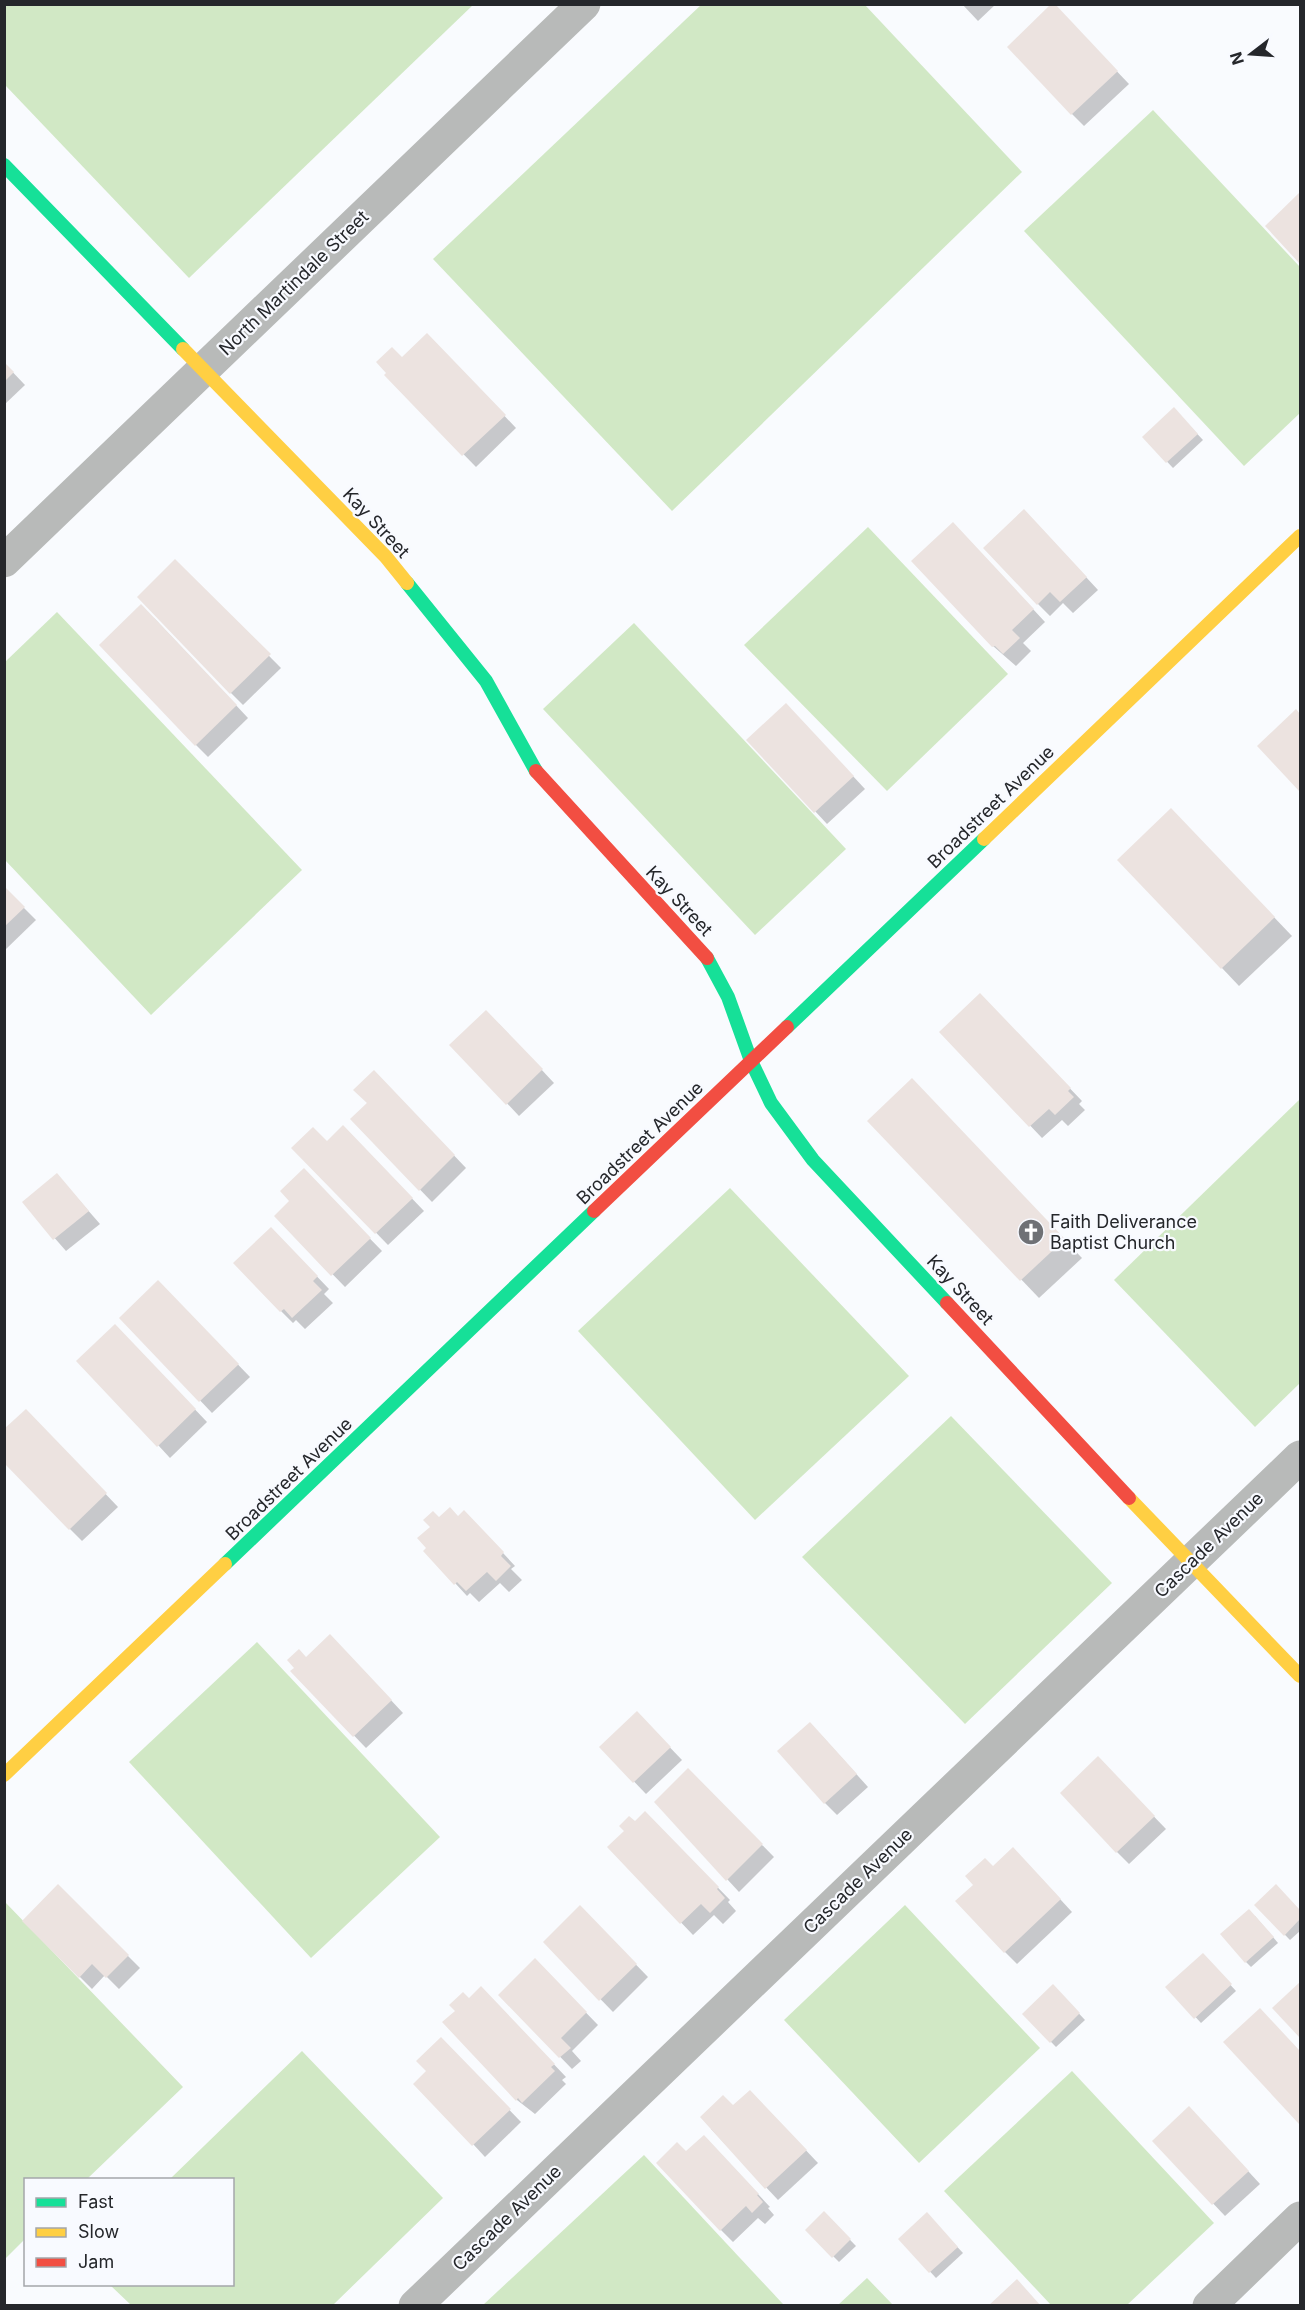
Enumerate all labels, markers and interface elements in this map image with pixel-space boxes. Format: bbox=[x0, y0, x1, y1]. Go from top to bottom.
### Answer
north arrow bbox=[1221, 24, 1281, 84]
text: N bbox=[1225, 50, 1248, 67]
street label: North Martindale Street bbox=[215, 206, 373, 359]
street label: Kay Street bbox=[339, 483, 414, 562]
street label: Broadstreet Avenue bbox=[923, 741, 1058, 872]
street label: Kay Street bbox=[642, 861, 717, 940]
street label: Broadstreet Avenue bbox=[572, 1077, 707, 1208]
place label: Faith Deliverance Baptist Church bbox=[1050, 1211, 1197, 1253]
church icon: Faith Deliverance Baptist Church bbox=[1016, 1217, 1046, 1247]
street label: Kay Street bbox=[923, 1250, 998, 1329]
street label: Broadstreet Avenue bbox=[221, 1413, 356, 1544]
street label: Cascade Avenue bbox=[1150, 1487, 1267, 1602]
street label: Cascade Avenue bbox=[799, 1823, 916, 1938]
street label: Cascade Avenue bbox=[448, 2160, 565, 2275]
legend bbox=[24, 2178, 234, 2286]
text: Fast bbox=[78, 2191, 114, 2212]
text: Slow bbox=[78, 2221, 119, 2242]
text: Jam bbox=[78, 2251, 114, 2272]

